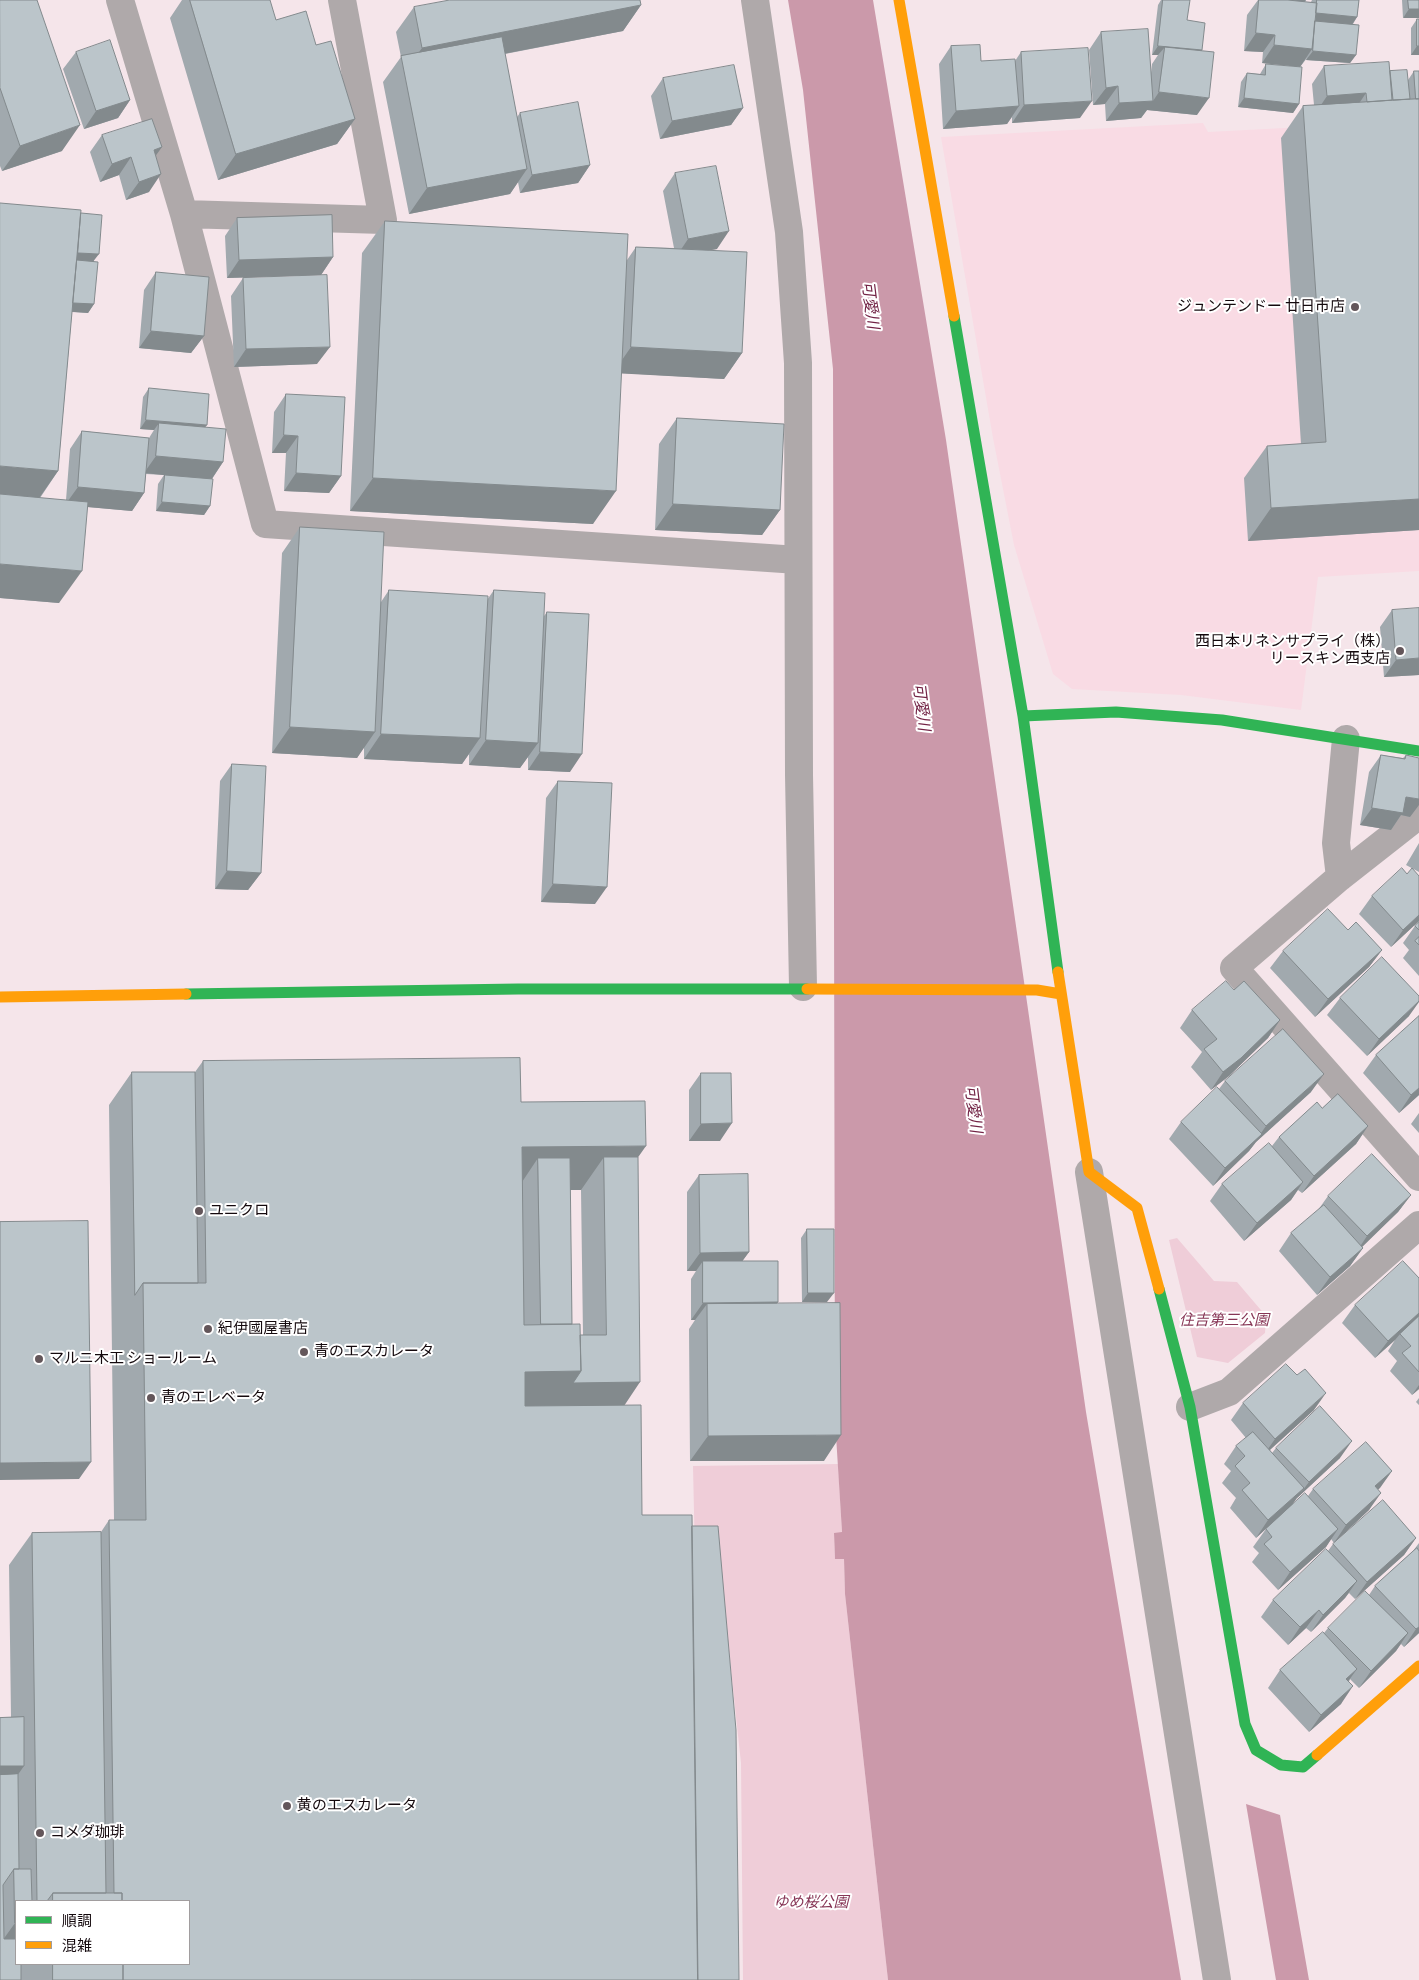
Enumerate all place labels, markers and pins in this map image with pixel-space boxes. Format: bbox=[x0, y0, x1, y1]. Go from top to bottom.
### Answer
place label: ジュンテンドー 廿日市店 bbox=[1177, 298, 1345, 316]
marker: ジュンテンドー 廿日市店 bbox=[1349, 301, 1361, 313]
place label: 西日本リネンサプライ（株） リースキン西支店 bbox=[1195, 633, 1390, 668]
marker: 西日本リネンサプライ（株） リースキン西支店 bbox=[1394, 645, 1406, 657]
place label: ユニクロ bbox=[209, 1202, 269, 1220]
marker: ユニクロ bbox=[193, 1205, 205, 1217]
place label: 紀伊國屋書店 bbox=[218, 1320, 308, 1338]
marker: 紀伊國屋書店 bbox=[202, 1323, 214, 1335]
place label: 青のエスカレータ bbox=[314, 1343, 434, 1361]
marker: 青のエスカレータ bbox=[298, 1346, 310, 1358]
place label: マルニ木工 ショールーム bbox=[49, 1350, 217, 1368]
marker: マルニ木工 ショールーム bbox=[33, 1353, 45, 1365]
place label: 青のエレベータ bbox=[161, 1389, 266, 1407]
marker: 青のエレベータ bbox=[145, 1392, 157, 1404]
place label: 黄のエスカレータ bbox=[297, 1797, 417, 1815]
marker: 黄のエスカレータ bbox=[281, 1800, 293, 1812]
place label: コメダ珈琲 bbox=[50, 1824, 125, 1842]
marker: コメダ珈琲 bbox=[34, 1827, 46, 1839]

